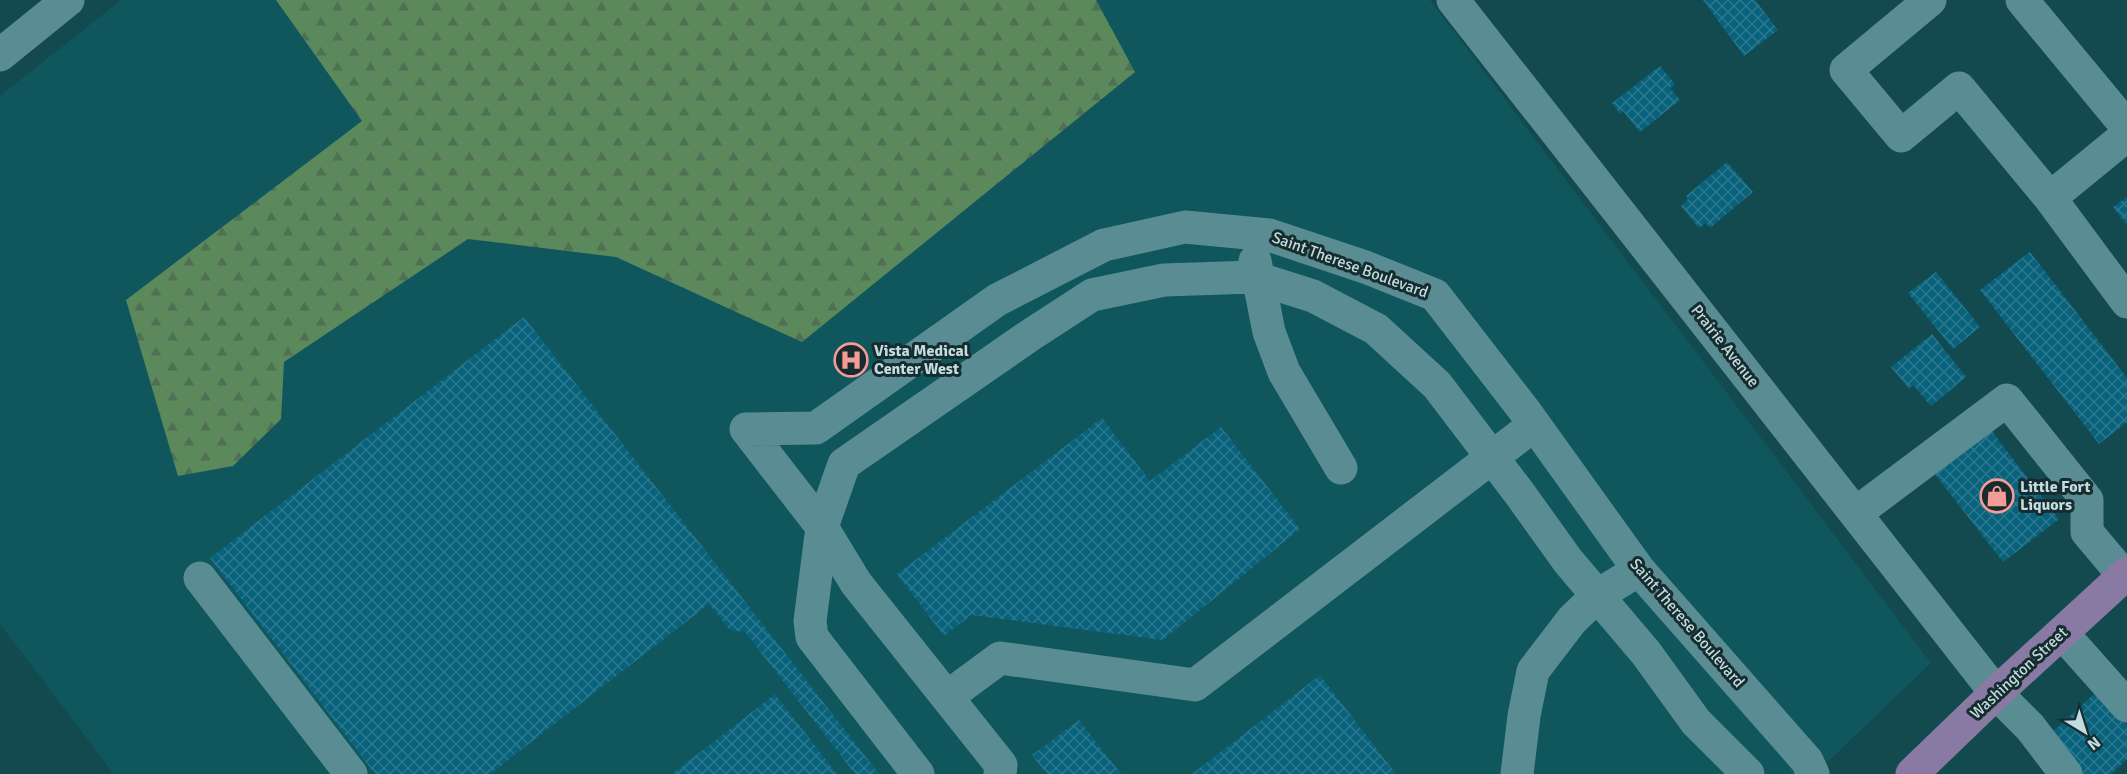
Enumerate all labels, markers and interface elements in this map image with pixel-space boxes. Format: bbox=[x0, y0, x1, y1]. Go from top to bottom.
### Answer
street label: Saint Therese Boulevard bbox=[1269, 227, 1431, 303]
street label: Prairie Avenue bbox=[1687, 301, 1763, 391]
place label: Vista Medical Center West bbox=[874, 341, 969, 379]
hospital icon: Vista Medical Center West bbox=[833, 342, 869, 378]
place label: Little Fort Liquors bbox=[2020, 477, 2090, 515]
shop icon: Little Fort Liquors bbox=[1979, 478, 2015, 514]
street label: Saint Therese Boulevard bbox=[1625, 554, 1749, 692]
street label: Washington Street bbox=[1966, 622, 2072, 723]
north arrow bbox=[2055, 702, 2115, 762]
text: N bbox=[2083, 732, 2104, 754]

